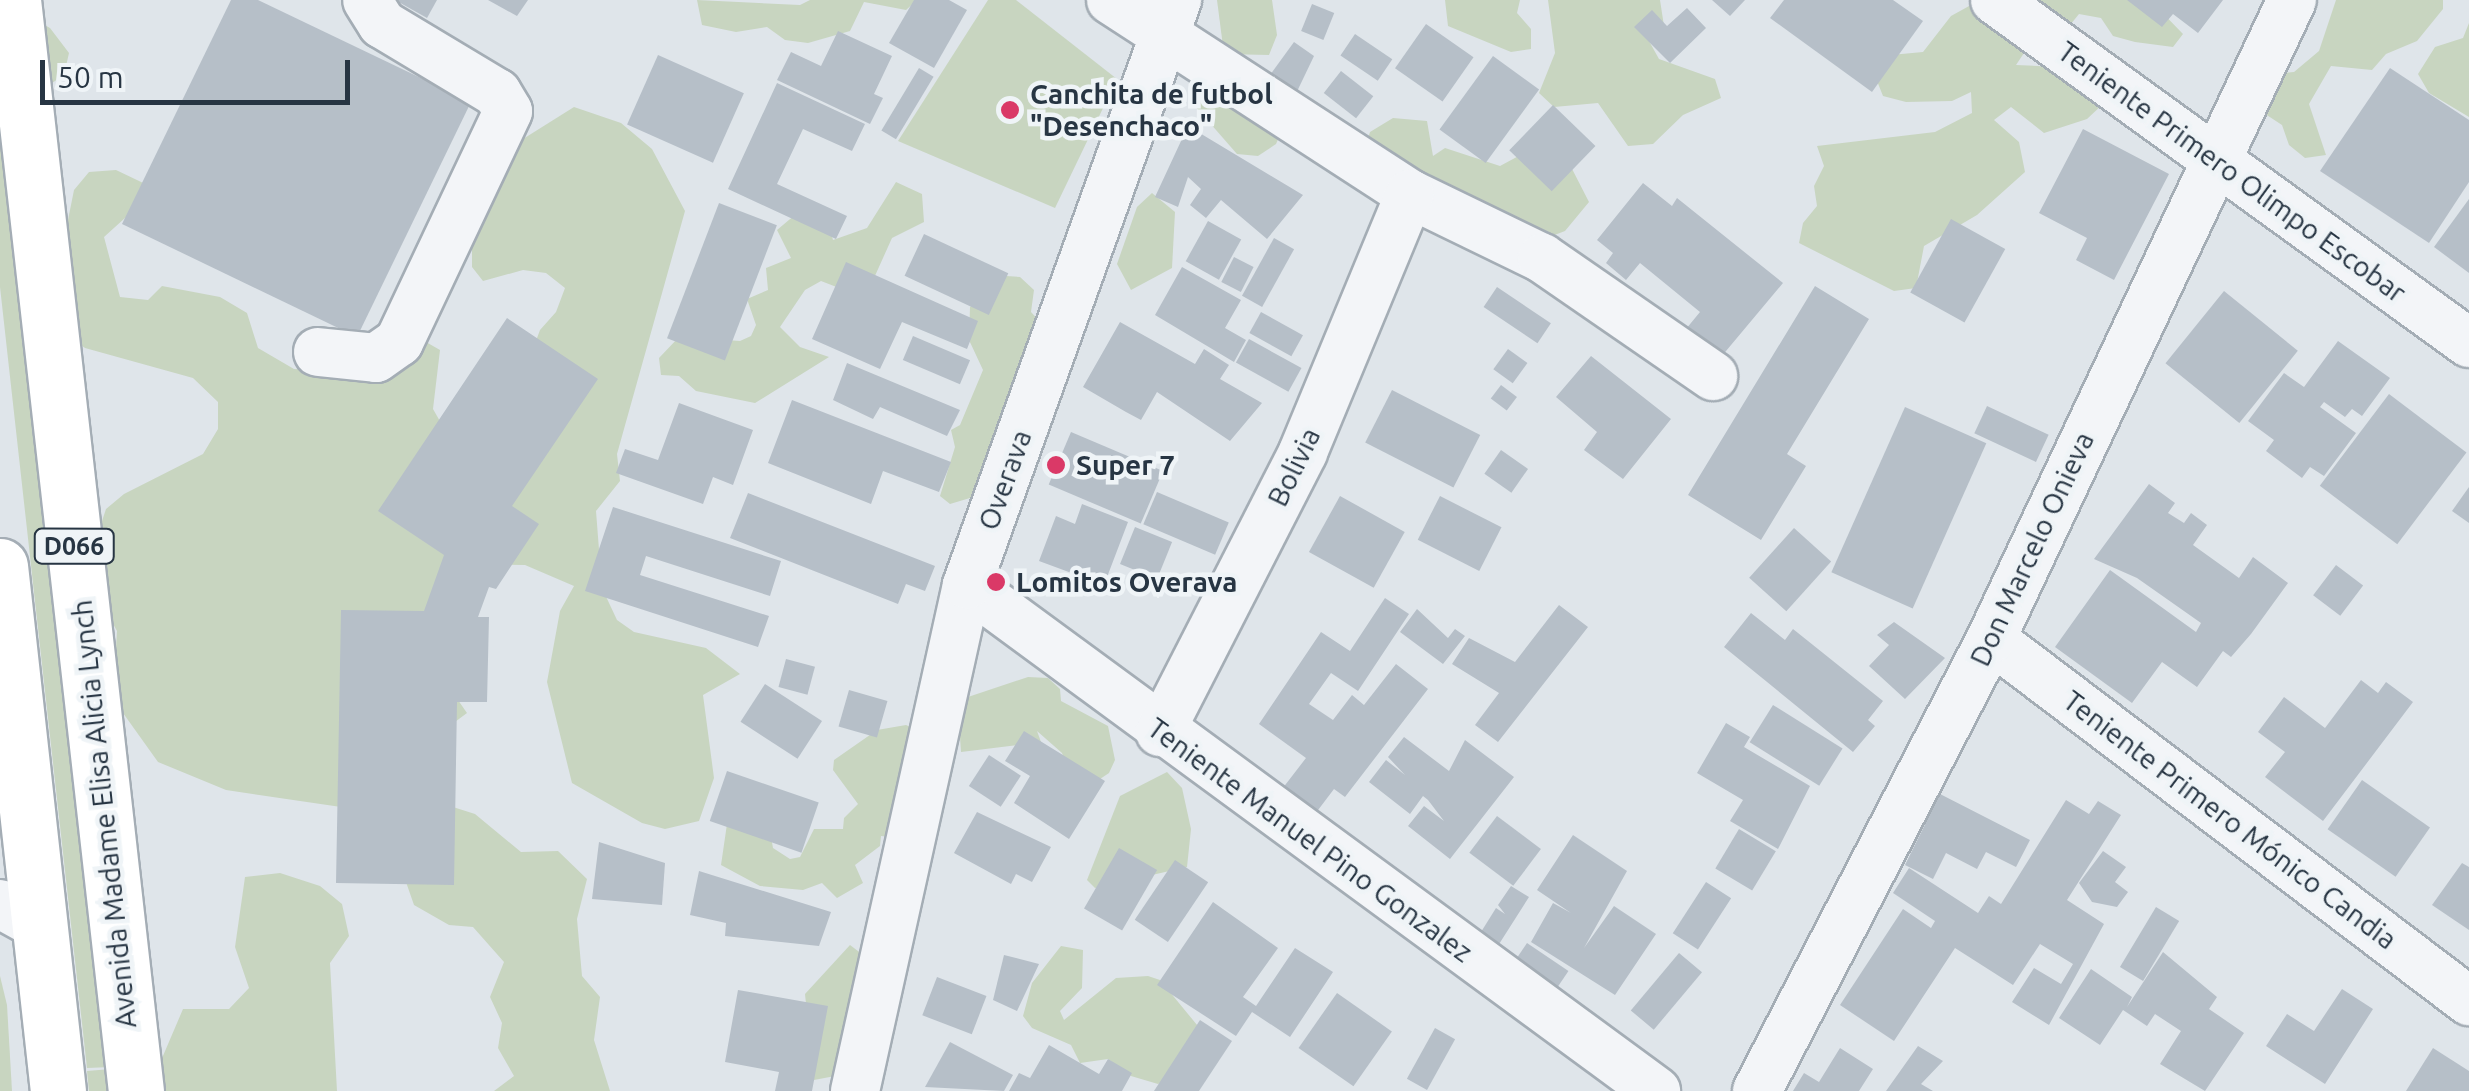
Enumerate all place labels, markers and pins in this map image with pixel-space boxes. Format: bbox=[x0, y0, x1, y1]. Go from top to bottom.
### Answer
place label: Canchita de futbol "Desenchaco" bbox=[1030, 77, 1273, 143]
marker: Canchita de futbol "Desenchaco" bbox=[999, 99, 1021, 121]
place label: Super 7 bbox=[1076, 448, 1175, 482]
marker: Super 7 bbox=[1045, 454, 1067, 476]
place label: Lomitos Overava bbox=[1016, 565, 1238, 599]
marker: Lomitos Overava bbox=[985, 571, 1007, 593]

